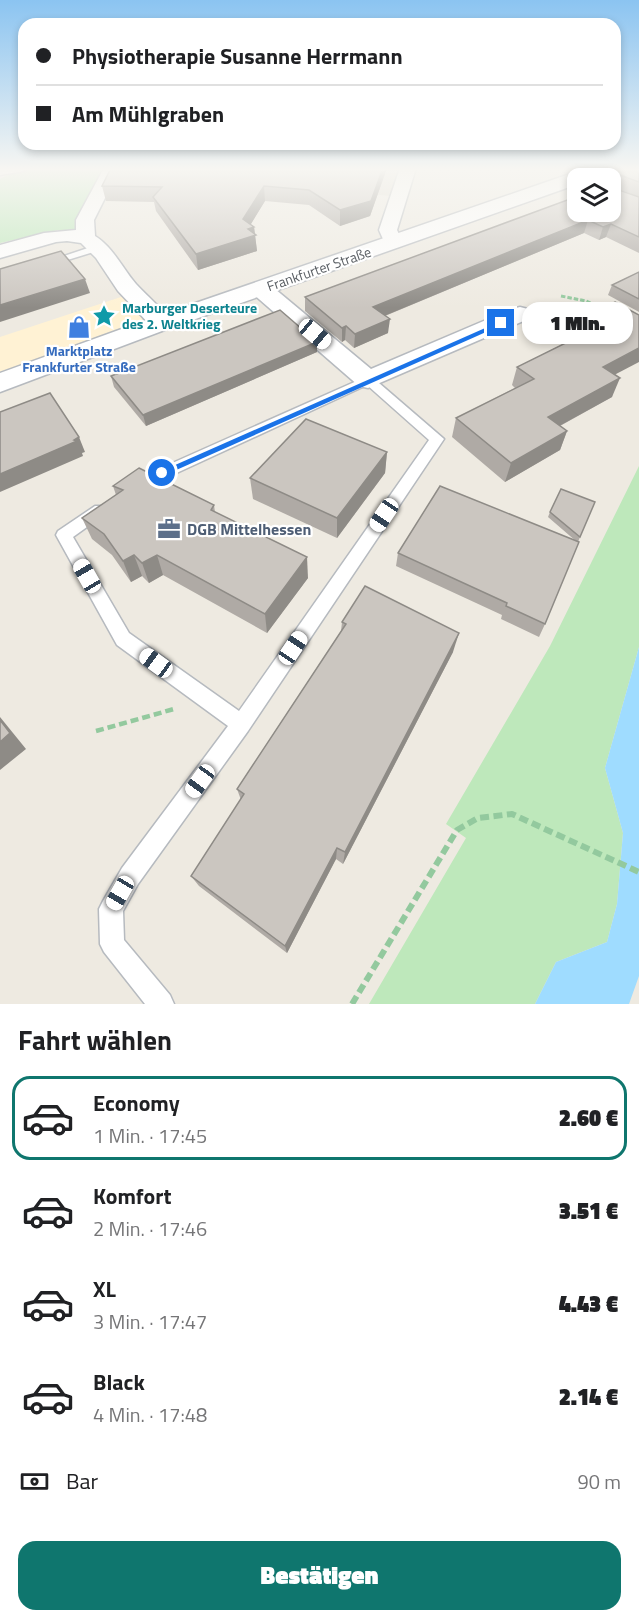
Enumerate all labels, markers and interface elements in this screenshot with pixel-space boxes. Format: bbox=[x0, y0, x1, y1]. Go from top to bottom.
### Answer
text: Physiotherapie Susanne Herrmann bbox=[72, 39, 403, 73]
text: Am Mühlgraben bbox=[72, 97, 224, 131]
map controls bbox=[567, 168, 621, 222]
button: layers bbox=[567, 168, 621, 222]
street label: Frankfurter Straße bbox=[264, 241, 374, 296]
place label: Marburger Deserteure des 2. Weltkrieg bbox=[122, 297, 257, 334]
callout: 1 Min. bbox=[522, 302, 633, 344]
place icon: Marburger Deserteure des 2. Weltkrieg bbox=[91, 303, 117, 329]
text: 1 Min. bbox=[550, 307, 605, 338]
route end bbox=[487, 309, 514, 336]
shop icon: Marktplatz Frankfurter Straße bbox=[66, 314, 92, 340]
car bbox=[295, 316, 335, 352]
place label: Marktplatz Frankfurter Straße bbox=[22, 340, 136, 377]
route start bbox=[148, 459, 175, 486]
car bbox=[366, 495, 402, 535]
office icon: DGB Mittelhessen bbox=[156, 516, 182, 542]
place label: DGB Mittelhessen bbox=[187, 517, 311, 541]
car bbox=[70, 556, 104, 596]
car bbox=[275, 628, 311, 668]
car bbox=[136, 645, 176, 681]
car bbox=[182, 761, 218, 801]
car bbox=[103, 873, 137, 913]
text: Fahrt wählen bbox=[18, 1019, 172, 1060]
text: Economy bbox=[93, 1086, 180, 1120]
icon: car bbox=[21, 1091, 75, 1145]
text: 2.60 € bbox=[559, 1101, 618, 1135]
text: 1 Min. · 17:45 bbox=[93, 1120, 207, 1151]
text: Komfort bbox=[93, 1179, 172, 1213]
icon: car bbox=[21, 1184, 75, 1238]
text: 3.51 € bbox=[559, 1194, 618, 1228]
text: 2 Min. · 17:46 bbox=[93, 1213, 207, 1244]
text: XL bbox=[93, 1272, 116, 1306]
icon: car bbox=[21, 1277, 75, 1331]
text: 4.43 € bbox=[559, 1287, 618, 1321]
text: 3 Min. · 17:47 bbox=[93, 1306, 207, 1337]
text: Black bbox=[93, 1365, 145, 1399]
icon: car bbox=[21, 1370, 75, 1424]
text: 2.14 € bbox=[559, 1380, 618, 1414]
text: 4 Min. · 17:48 bbox=[93, 1399, 207, 1430]
text: Bar bbox=[66, 1464, 98, 1498]
icon: cash bbox=[18, 1465, 51, 1498]
text: 90 m bbox=[577, 1466, 621, 1497]
button: Bestätigen bbox=[18, 1541, 621, 1610]

